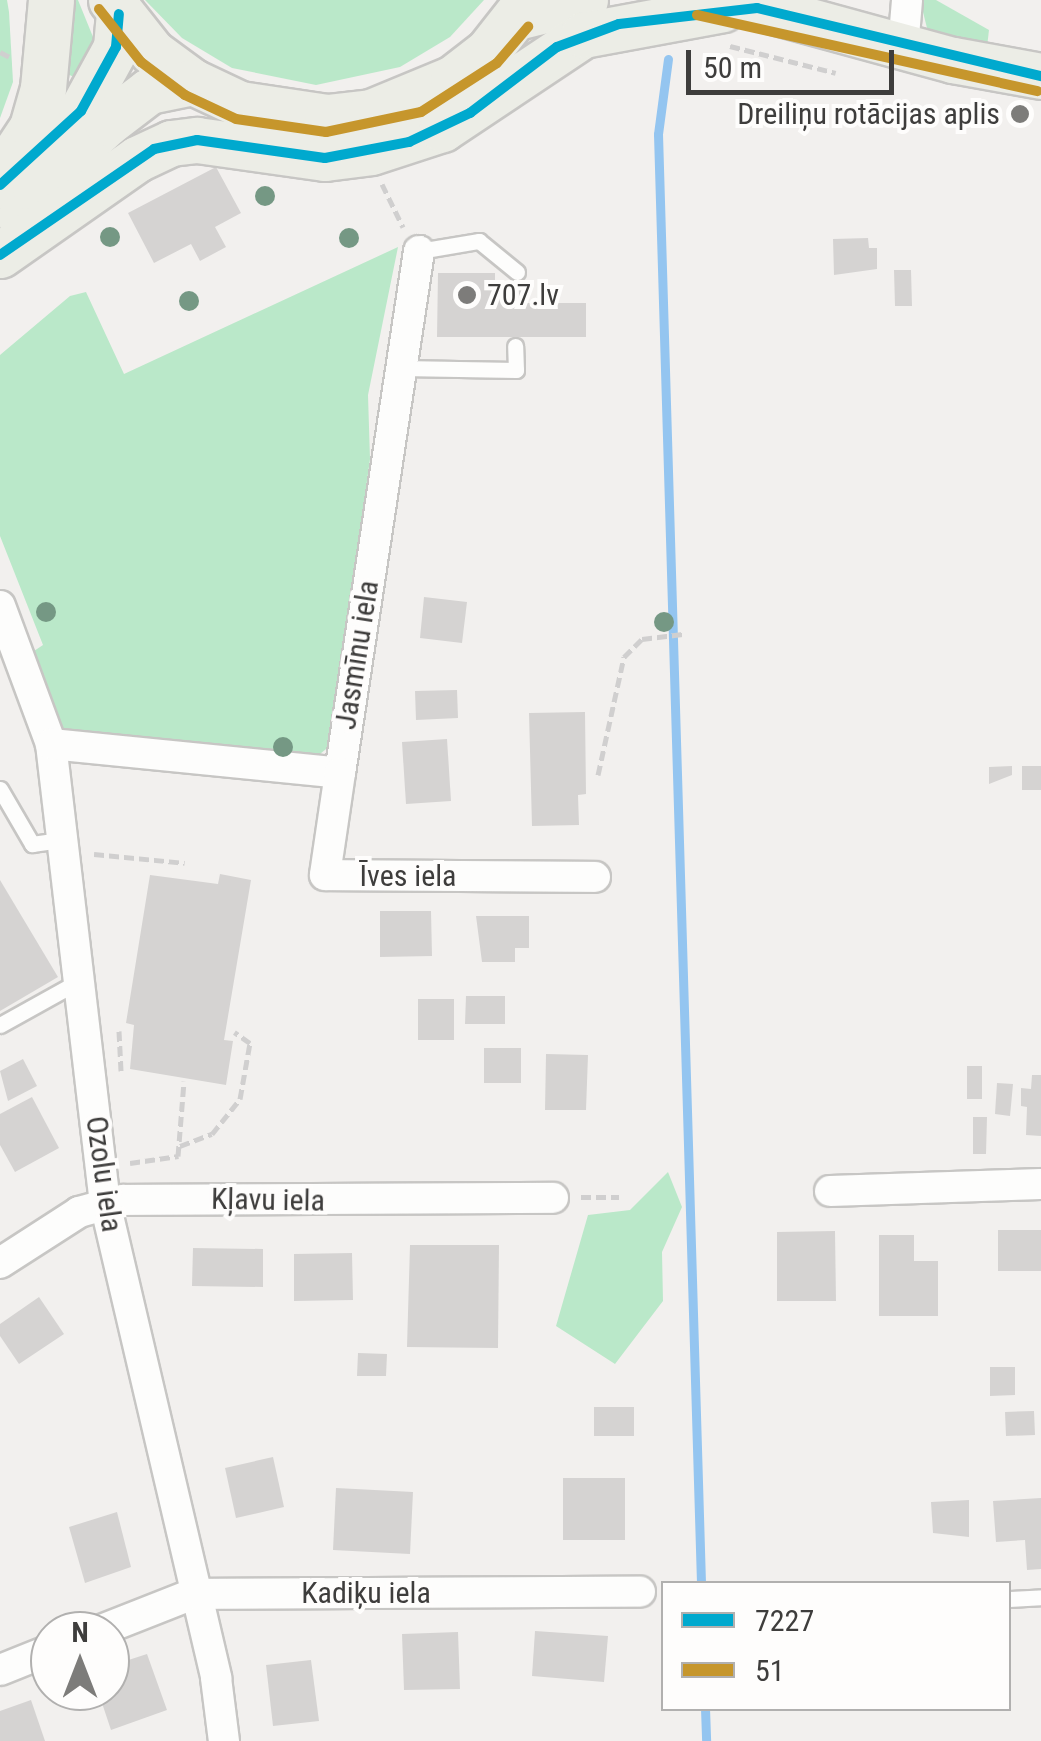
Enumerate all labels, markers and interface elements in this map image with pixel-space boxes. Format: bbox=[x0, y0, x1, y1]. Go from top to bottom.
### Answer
scale bar bbox=[691, 30, 898, 92]
text: 50 m bbox=[703, 50, 762, 85]
place label: Dreiliņu rotācijas aplis bbox=[737, 96, 1000, 132]
marker: Dreiliņu rotācijas aplis bbox=[1009, 103, 1031, 125]
place label: 707.lv bbox=[487, 277, 559, 313]
marker: 707.lv bbox=[456, 284, 478, 306]
street label: Jasmīnu iela bbox=[327, 578, 387, 732]
street label: Īves iela bbox=[360, 858, 456, 894]
street label: Ozolu iela bbox=[78, 1114, 130, 1234]
street label: Kļavu iela bbox=[211, 1181, 325, 1219]
street label: Kadiķu iela bbox=[301, 1575, 431, 1611]
legend bbox=[661, 1581, 1011, 1711]
text: 7227 bbox=[755, 1603, 814, 1638]
north arrow bbox=[30, 1611, 130, 1711]
text: N bbox=[71, 1616, 89, 1649]
text: 51 bbox=[755, 1653, 785, 1688]

